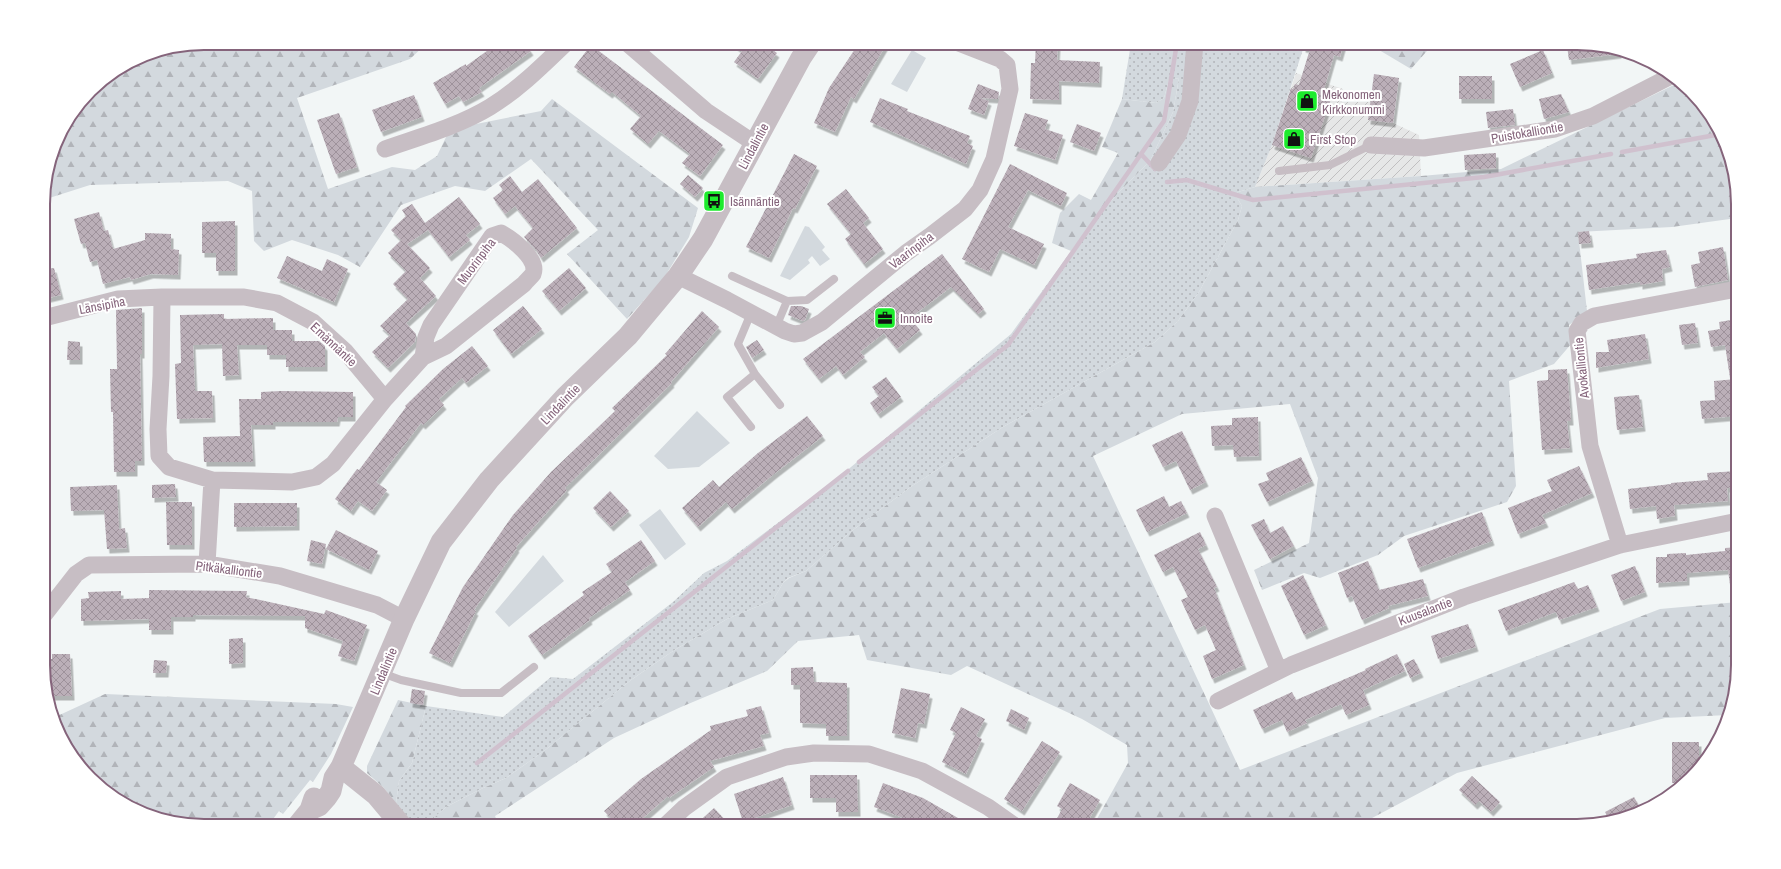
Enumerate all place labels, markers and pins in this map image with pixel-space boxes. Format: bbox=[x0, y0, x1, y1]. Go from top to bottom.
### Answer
place label: Mekonomen Kirkkonummi bbox=[1322, 86, 1385, 118]
shop icon: Mekonomen Kirkkonummi bbox=[1294, 88, 1320, 114]
shop icon: First Stop bbox=[1281, 126, 1307, 152]
place label: First Stop bbox=[1310, 131, 1356, 148]
bus stop icon: Isännäntie bbox=[701, 188, 727, 214]
place label: Isännäntie bbox=[730, 193, 780, 210]
office icon: Innoite bbox=[872, 305, 898, 331]
place label: Innoite bbox=[900, 310, 933, 327]

